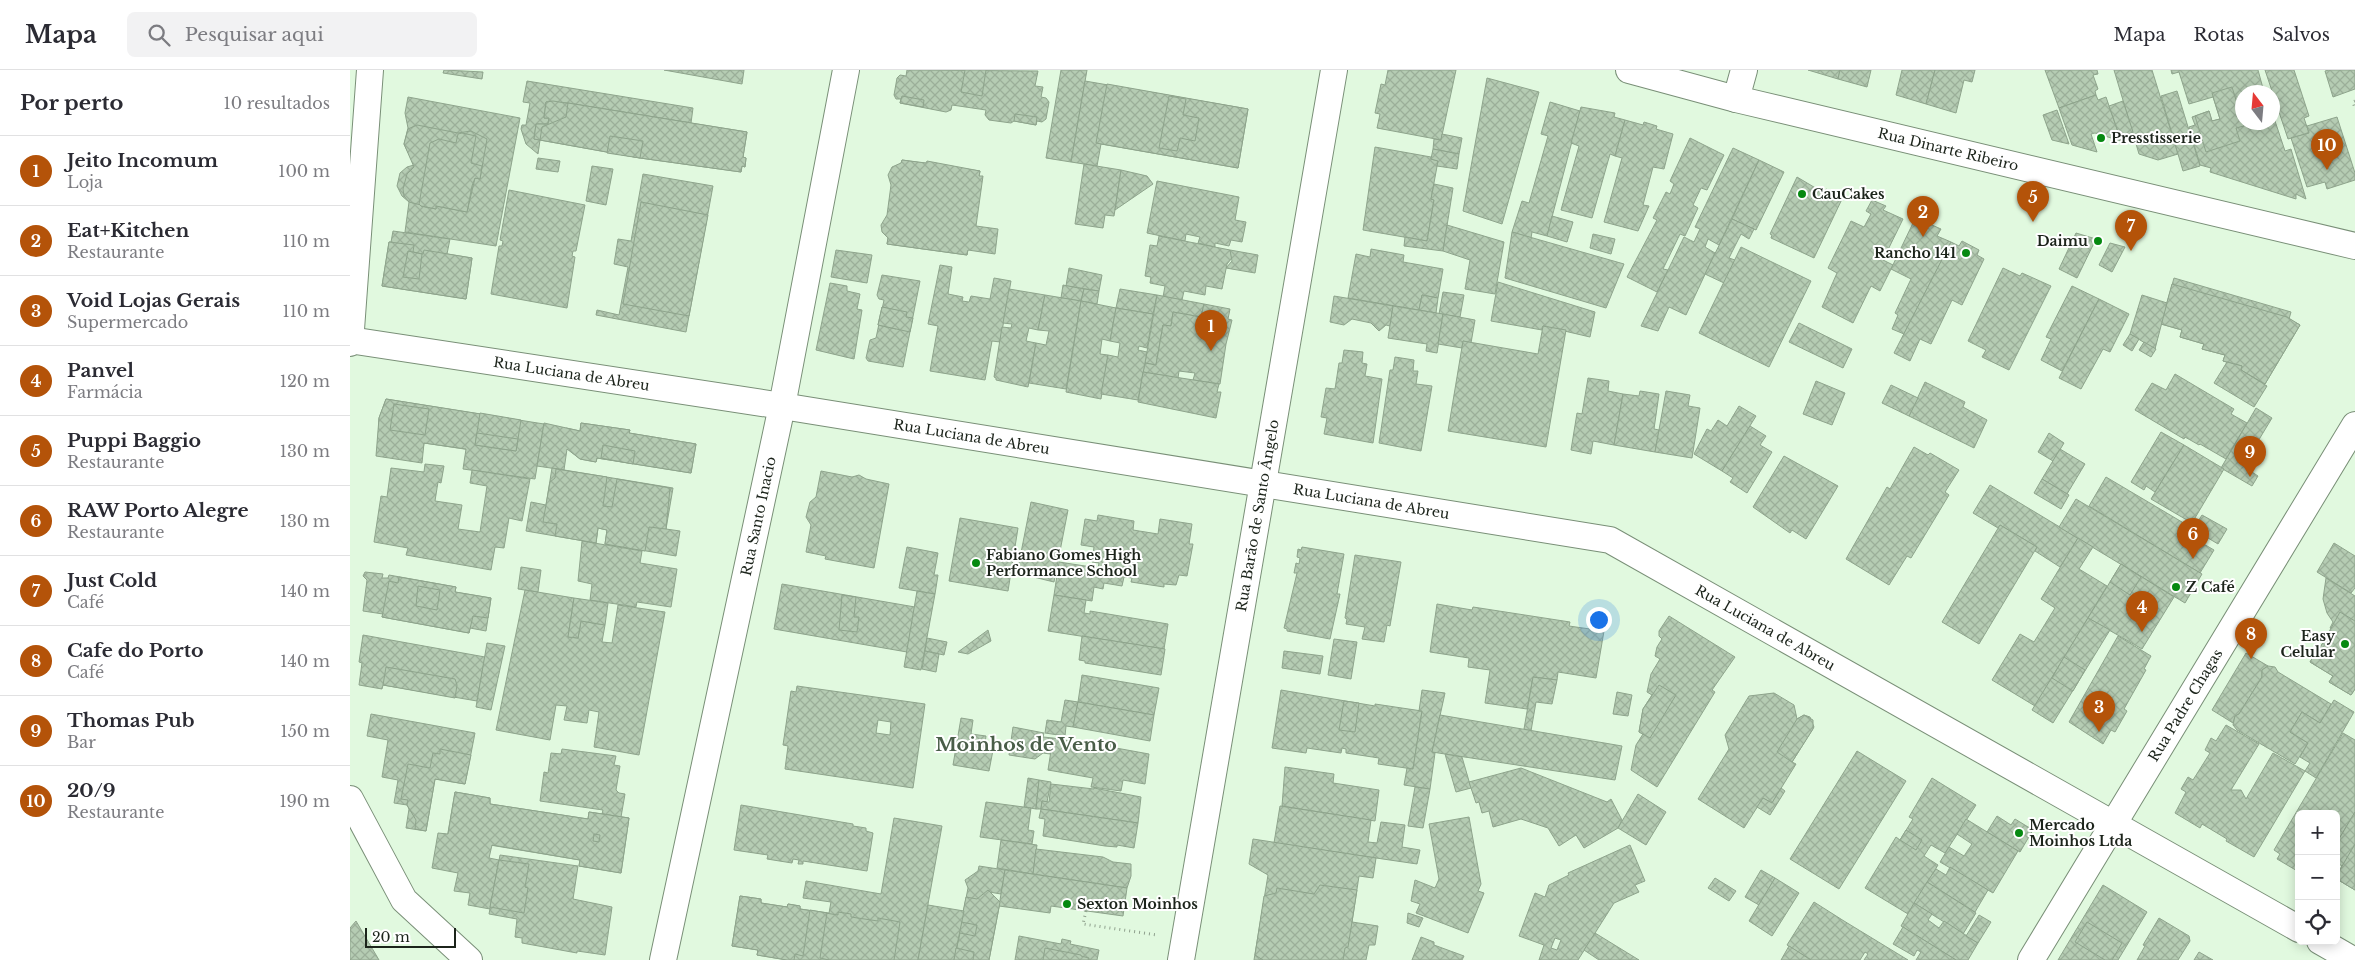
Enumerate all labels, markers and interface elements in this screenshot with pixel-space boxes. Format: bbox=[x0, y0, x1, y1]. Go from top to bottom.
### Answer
search box bbox=[127, 12, 477, 57]
text: Mapa bbox=[25, 20, 97, 49]
icon: search bbox=[145, 21, 173, 49]
text: Pesquisar aqui bbox=[185, 23, 324, 46]
text: Mapa bbox=[2114, 24, 2165, 46]
text: Rotas bbox=[2193, 24, 2244, 46]
text: Salvos bbox=[2272, 24, 2330, 46]
north arrow bbox=[2235, 85, 2280, 130]
text: Por perto bbox=[20, 90, 123, 116]
text: 10 resultados bbox=[224, 93, 330, 113]
street label: Rua Dinarte Ribeiro bbox=[1876, 124, 2020, 175]
place label: Presstisserie bbox=[2111, 129, 2201, 147]
pin: 10 bbox=[2311, 129, 2343, 170]
marker: Presstisserie bbox=[2095, 132, 2107, 144]
text: Jeito Incomum bbox=[67, 149, 218, 172]
text: 1 bbox=[33, 161, 39, 181]
text: 100 m bbox=[278, 161, 330, 181]
text: Loja bbox=[67, 172, 103, 192]
pin: 5 bbox=[2017, 181, 2049, 222]
place label: CauCakes bbox=[1812, 185, 1885, 203]
marker: CauCakes bbox=[1796, 188, 1808, 200]
pin: 2 bbox=[1907, 196, 1939, 237]
pin: 7 bbox=[2115, 210, 2147, 251]
text: Eat+Kitchen bbox=[67, 219, 189, 242]
text: 2 bbox=[31, 231, 41, 251]
text: 110 m bbox=[283, 231, 330, 251]
place label: Daimu bbox=[2037, 232, 2088, 250]
marker: Daimu bbox=[2092, 235, 2104, 247]
text: Restaurante bbox=[67, 242, 164, 262]
place label: Rancho 141 bbox=[1874, 244, 1956, 262]
marker: Rancho 141 bbox=[1960, 247, 1972, 259]
text: Void Lojas Gerais bbox=[67, 289, 240, 312]
text: 3 bbox=[31, 301, 41, 321]
text: 110 m bbox=[283, 301, 330, 321]
pin: 1 bbox=[1195, 310, 1227, 351]
text: Supermercado bbox=[67, 312, 188, 332]
street label: Rua Luciana de Abreu bbox=[492, 353, 651, 395]
text: Panvel bbox=[67, 359, 134, 382]
text: 4 bbox=[31, 371, 41, 391]
text: 120 m bbox=[280, 371, 330, 391]
text: Farmácia bbox=[67, 382, 143, 402]
street label: Rua Luciana de Abreu bbox=[892, 415, 1051, 458]
street label: Rua Barão de Santo Ângelo bbox=[1232, 418, 1283, 613]
text: Puppi Baggio bbox=[67, 429, 201, 452]
pin: 9 bbox=[2234, 436, 2266, 477]
text: 5 bbox=[31, 441, 41, 461]
text: 130 m bbox=[280, 441, 330, 461]
text: Restaurante bbox=[67, 452, 164, 472]
street label: Rua Santo Inacio bbox=[737, 455, 780, 578]
street label: Rua Luciana de Abreu bbox=[1292, 480, 1451, 523]
text: RAW Porto Alegre bbox=[67, 499, 249, 522]
text: 6 bbox=[31, 511, 41, 531]
text: 130 m bbox=[280, 511, 330, 531]
pin: 6 bbox=[2177, 518, 2209, 559]
text: Restaurante bbox=[67, 522, 164, 542]
place label: Fabiano Gomes High Performance School bbox=[986, 546, 1141, 580]
marker: Fabiano Gomes High Performance School bbox=[970, 557, 982, 569]
text: Just Cold bbox=[67, 569, 157, 592]
place label: Z Café bbox=[2186, 578, 2235, 596]
text: 7 bbox=[32, 581, 40, 601]
text: 140 m bbox=[280, 581, 330, 601]
street label: Rua Luciana de Abreu bbox=[1692, 581, 1839, 675]
marker: Z Café bbox=[2170, 581, 2182, 593]
pin: 4 bbox=[2126, 591, 2158, 632]
text: Café bbox=[67, 592, 104, 612]
your location bbox=[1586, 607, 1612, 633]
pin: 8 bbox=[2235, 618, 2267, 659]
place label: Easy Celular bbox=[2280, 627, 2336, 661]
marker: Easy Celular bbox=[2339, 638, 2351, 650]
text: Cafe do Porto bbox=[67, 639, 204, 662]
street label: Rua Padre Chagas bbox=[2144, 645, 2226, 765]
text: 8 bbox=[31, 651, 41, 671]
text: 140 m bbox=[280, 651, 330, 671]
text: Café bbox=[67, 662, 104, 682]
pin: 3 bbox=[2083, 691, 2115, 732]
text: Thomas Pub bbox=[67, 709, 195, 732]
text: 9 bbox=[31, 721, 41, 741]
text: 150 m bbox=[281, 721, 330, 741]
text: Bar bbox=[67, 732, 96, 752]
district label: Moinhos de Vento bbox=[935, 733, 1117, 756]
text: 20/9 bbox=[67, 779, 116, 802]
text: 10 bbox=[26, 791, 46, 811]
text: 190 m bbox=[279, 791, 330, 811]
text: Restaurante bbox=[67, 802, 164, 822]
map controls bbox=[2295, 810, 2340, 945]
button: + bbox=[2295, 810, 2340, 855]
place label: Mercado Moinhos Ltda bbox=[2029, 816, 2132, 850]
marker: Mercado Moinhos Ltda bbox=[2013, 827, 2025, 839]
button: − bbox=[2295, 855, 2340, 900]
place label: Sexton Moinhos bbox=[1077, 895, 1198, 913]
marker: Sexton Moinhos bbox=[1061, 898, 1073, 910]
button: locate bbox=[2295, 900, 2340, 945]
scale bar bbox=[365, 925, 456, 948]
text: 20 m bbox=[372, 928, 410, 946]

